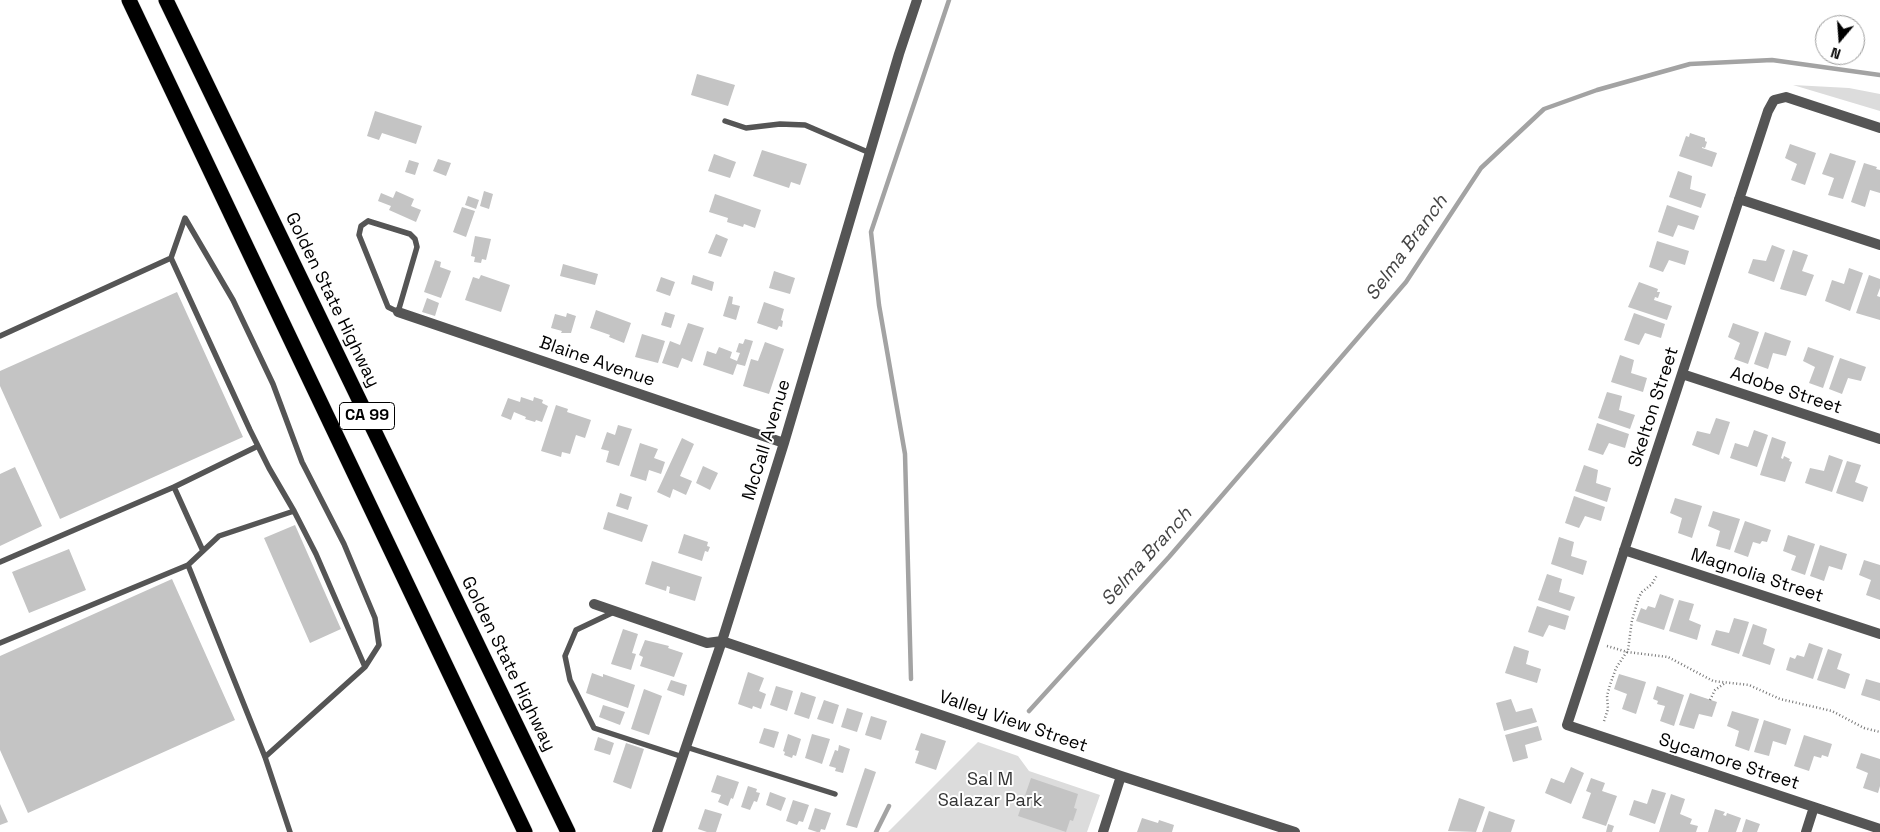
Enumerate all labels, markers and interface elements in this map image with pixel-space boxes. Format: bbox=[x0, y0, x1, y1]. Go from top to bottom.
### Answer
north arrow bbox=[1815, 15, 1865, 65]
text: N bbox=[1828, 43, 1843, 63]
water label: Selma Branch bbox=[1361, 191, 1453, 305]
street label: Golden State Highway bbox=[280, 209, 384, 391]
street label: Blaine Avenue bbox=[536, 332, 658, 392]
street label: Skelton Street bbox=[1624, 344, 1684, 470]
street label: Adobe Street bbox=[1728, 363, 1844, 419]
street label: McCall Avenue bbox=[738, 377, 796, 503]
road number: CA 99 bbox=[340, 402, 394, 430]
water label: Selma Branch bbox=[1097, 503, 1197, 611]
street label: Magnolia Street bbox=[1688, 544, 1826, 608]
street label: Golden State Highway bbox=[456, 573, 560, 755]
street label: Valley View Street bbox=[936, 686, 1090, 758]
street label: Sycamore Street bbox=[1656, 729, 1802, 795]
park label: Sal M Salazar Park bbox=[938, 769, 1042, 812]

